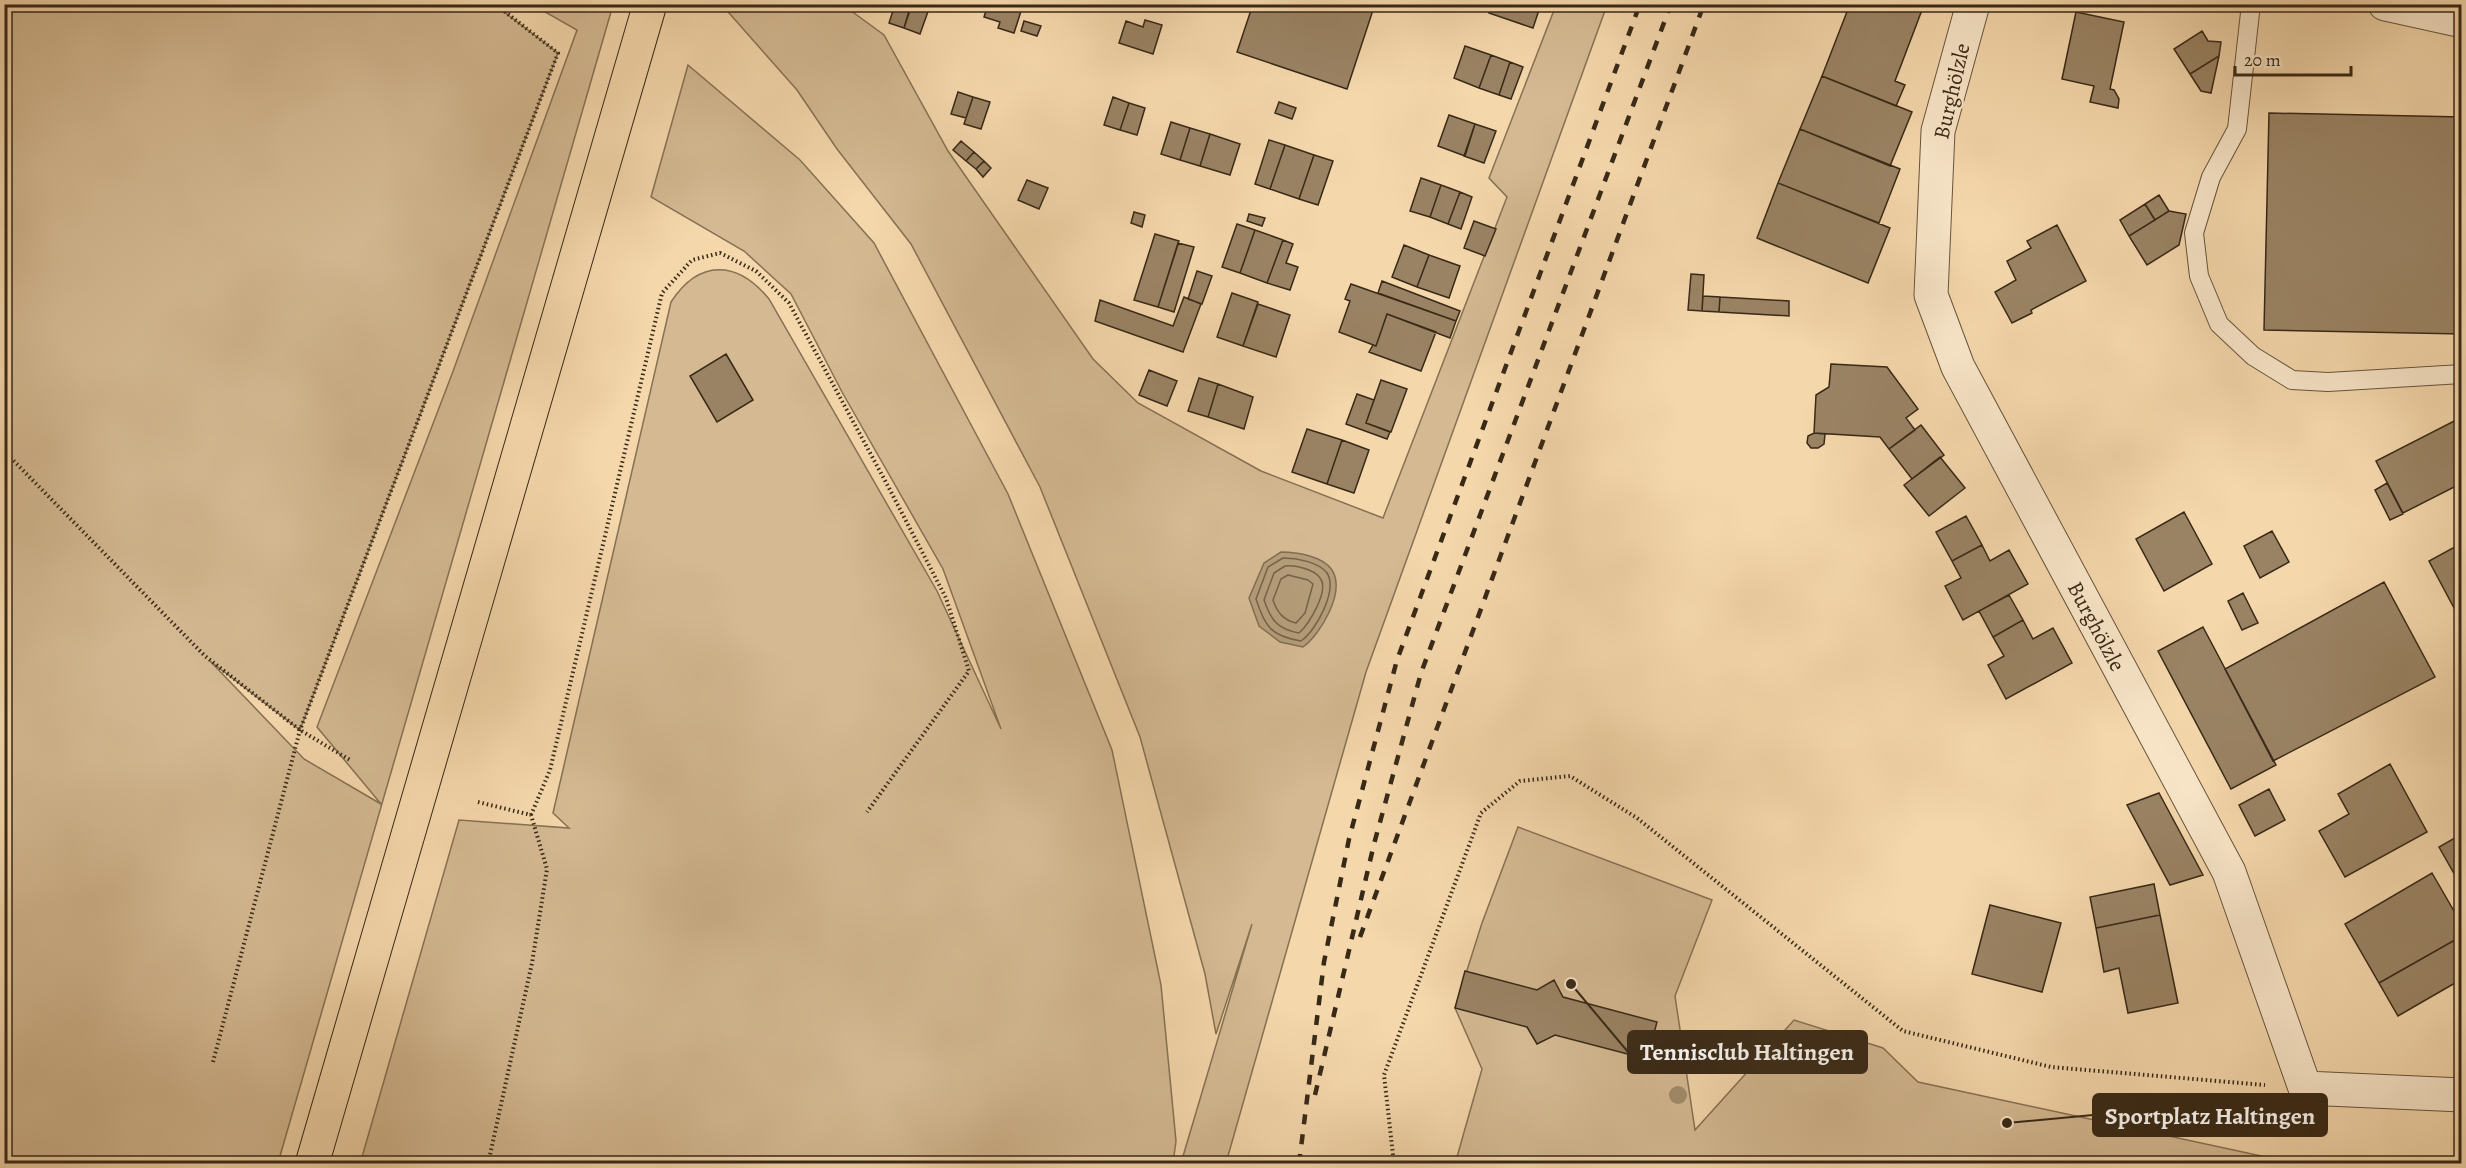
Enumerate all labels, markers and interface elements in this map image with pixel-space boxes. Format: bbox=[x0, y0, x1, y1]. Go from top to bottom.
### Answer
scale bar bbox=[2235, 39, 2350, 77]
street label: Burghölzle bbox=[1926, 40, 1978, 142]
text: 20 m bbox=[2244, 48, 2281, 72]
street label: Burghölzle bbox=[2060, 576, 2132, 677]
callout: Tennisclub Haltingen bbox=[1628, 1031, 1867, 1073]
text: Tennisclub Haltingen bbox=[1640, 1036, 1855, 1068]
callout: Sportplatz Haltingen bbox=[2093, 1094, 2327, 1136]
text: Sportplatz Haltingen bbox=[2105, 1100, 2316, 1132]

